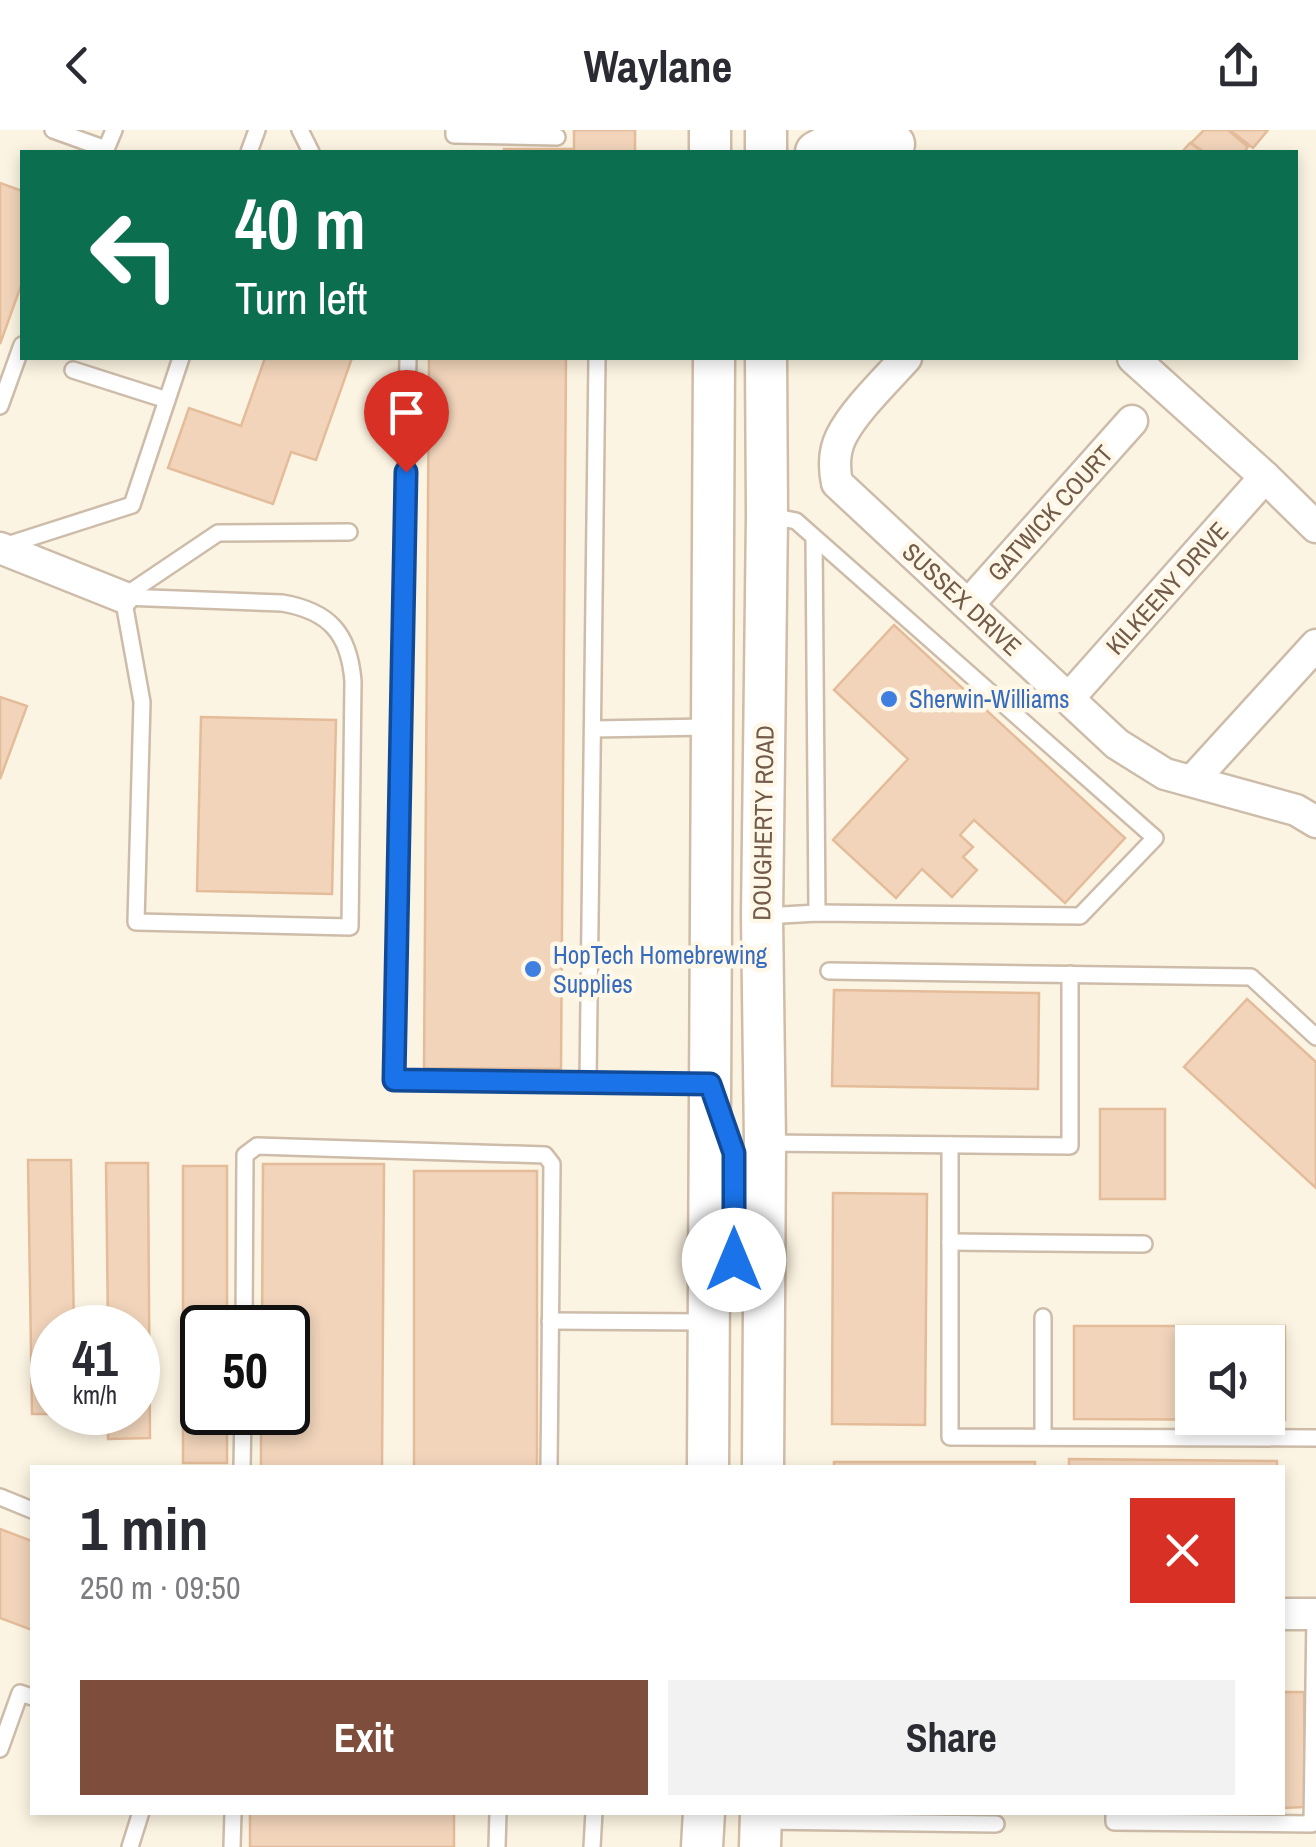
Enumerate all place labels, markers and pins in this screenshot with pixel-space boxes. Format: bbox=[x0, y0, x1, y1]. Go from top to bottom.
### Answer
pin bbox=[364, 370, 449, 473]
place label: Sherwin-Williams bbox=[909, 682, 1070, 716]
marker: Sherwin-Williams bbox=[878, 688, 900, 710]
place label: HopTech Homebrewing Supplies bbox=[553, 938, 768, 1001]
marker: HopTech Homebrewing Supplies bbox=[522, 958, 544, 980]

